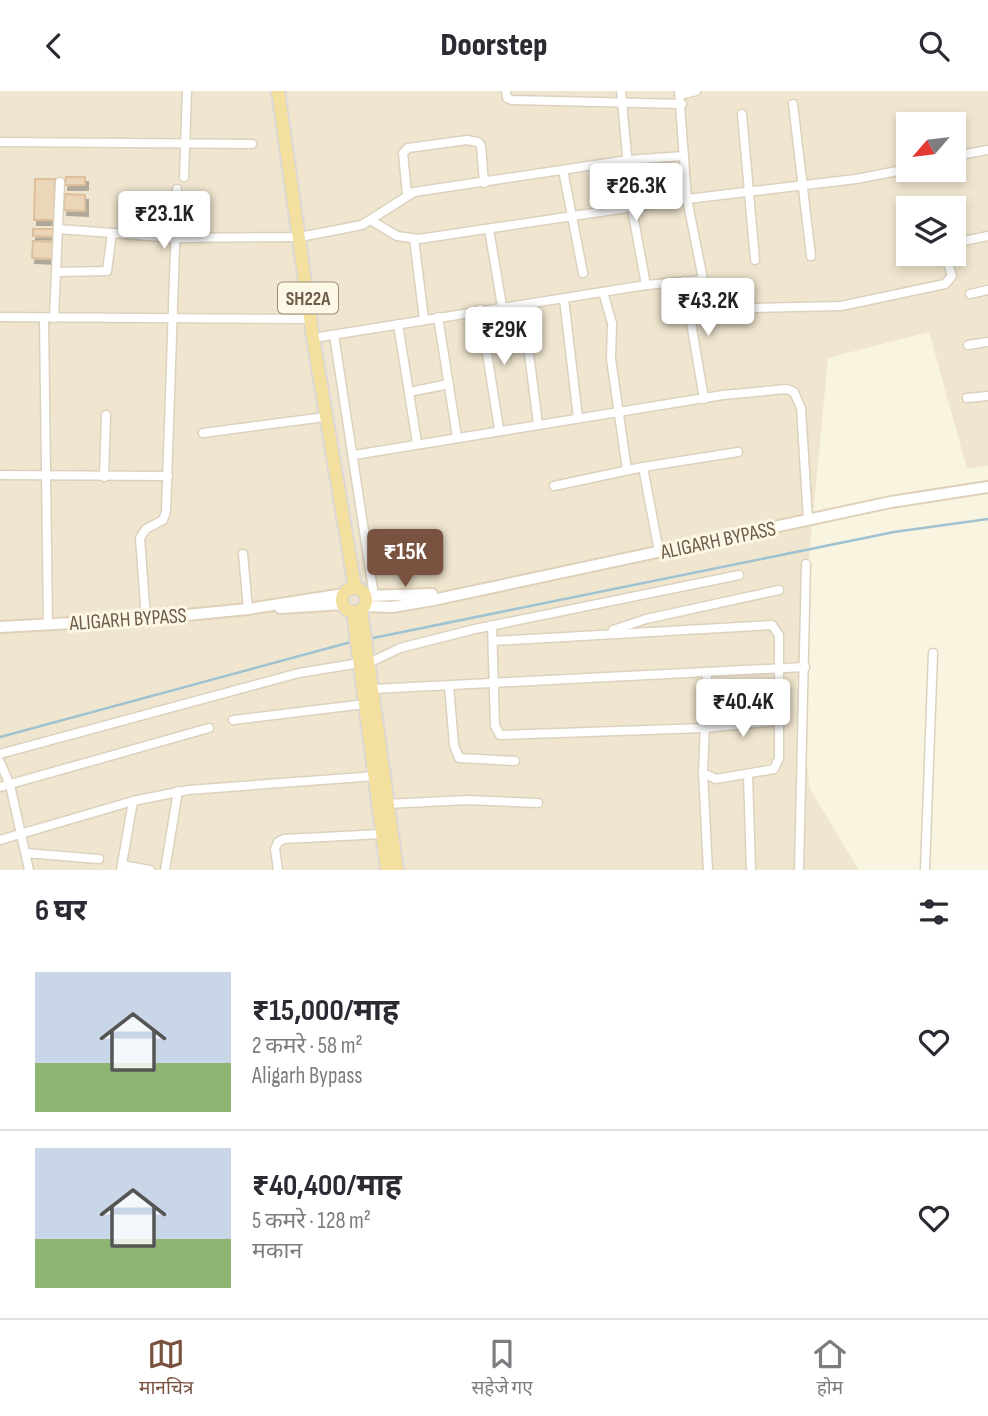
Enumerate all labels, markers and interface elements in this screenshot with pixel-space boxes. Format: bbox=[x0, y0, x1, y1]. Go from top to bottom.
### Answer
text: Doorstep bbox=[440, 26, 548, 65]
icon: back bbox=[35, 27, 73, 65]
icon: search bbox=[915, 27, 953, 65]
north arrow bbox=[896, 112, 966, 182]
map controls bbox=[896, 112, 966, 266]
pin: ₹26.3K bbox=[579, 163, 693, 223]
text: ₹26.3K bbox=[606, 172, 666, 200]
pin: ₹23.1K bbox=[107, 191, 221, 251]
button: layers bbox=[896, 196, 966, 266]
text: ₹23.1K bbox=[134, 200, 194, 228]
pin: ₹43.2K bbox=[651, 279, 765, 338]
road number: SH22A bbox=[278, 283, 338, 314]
text: ₹43.2K bbox=[677, 287, 739, 315]
pin: ₹29K bbox=[463, 307, 545, 367]
text: ₹29K bbox=[481, 316, 527, 344]
street label: ALIGARH BYPASS bbox=[657, 516, 778, 565]
pin: ₹15K bbox=[364, 529, 446, 589]
text: ₹15K bbox=[383, 538, 427, 566]
street label: ALIGARH BYPASS bbox=[68, 603, 187, 636]
pin: ₹40.4K bbox=[686, 679, 800, 739]
text: ₹40.4K bbox=[712, 688, 774, 716]
text: 6 घर bbox=[35, 893, 86, 929]
icon: filters bbox=[915, 893, 953, 931]
text: ₹15,000/माह bbox=[252, 993, 399, 1029]
icon: home bbox=[91, 1000, 175, 1084]
icon: heart bbox=[915, 1023, 953, 1061]
text: 2 कमरे · 58 m² bbox=[252, 1032, 363, 1060]
text: Aligarh Bypass bbox=[252, 1062, 363, 1090]
text: ₹40,400/माह bbox=[252, 1168, 402, 1204]
icon: home bbox=[91, 1176, 175, 1260]
icon: heart bbox=[915, 1199, 953, 1237]
text: 5 कमरे · 128 m² bbox=[252, 1207, 371, 1235]
text: मकान bbox=[252, 1237, 302, 1265]
tab: मानचित्र bbox=[139, 1335, 193, 1402]
tab: सहेजे गए bbox=[472, 1335, 533, 1402]
tab: होम bbox=[811, 1335, 849, 1402]

